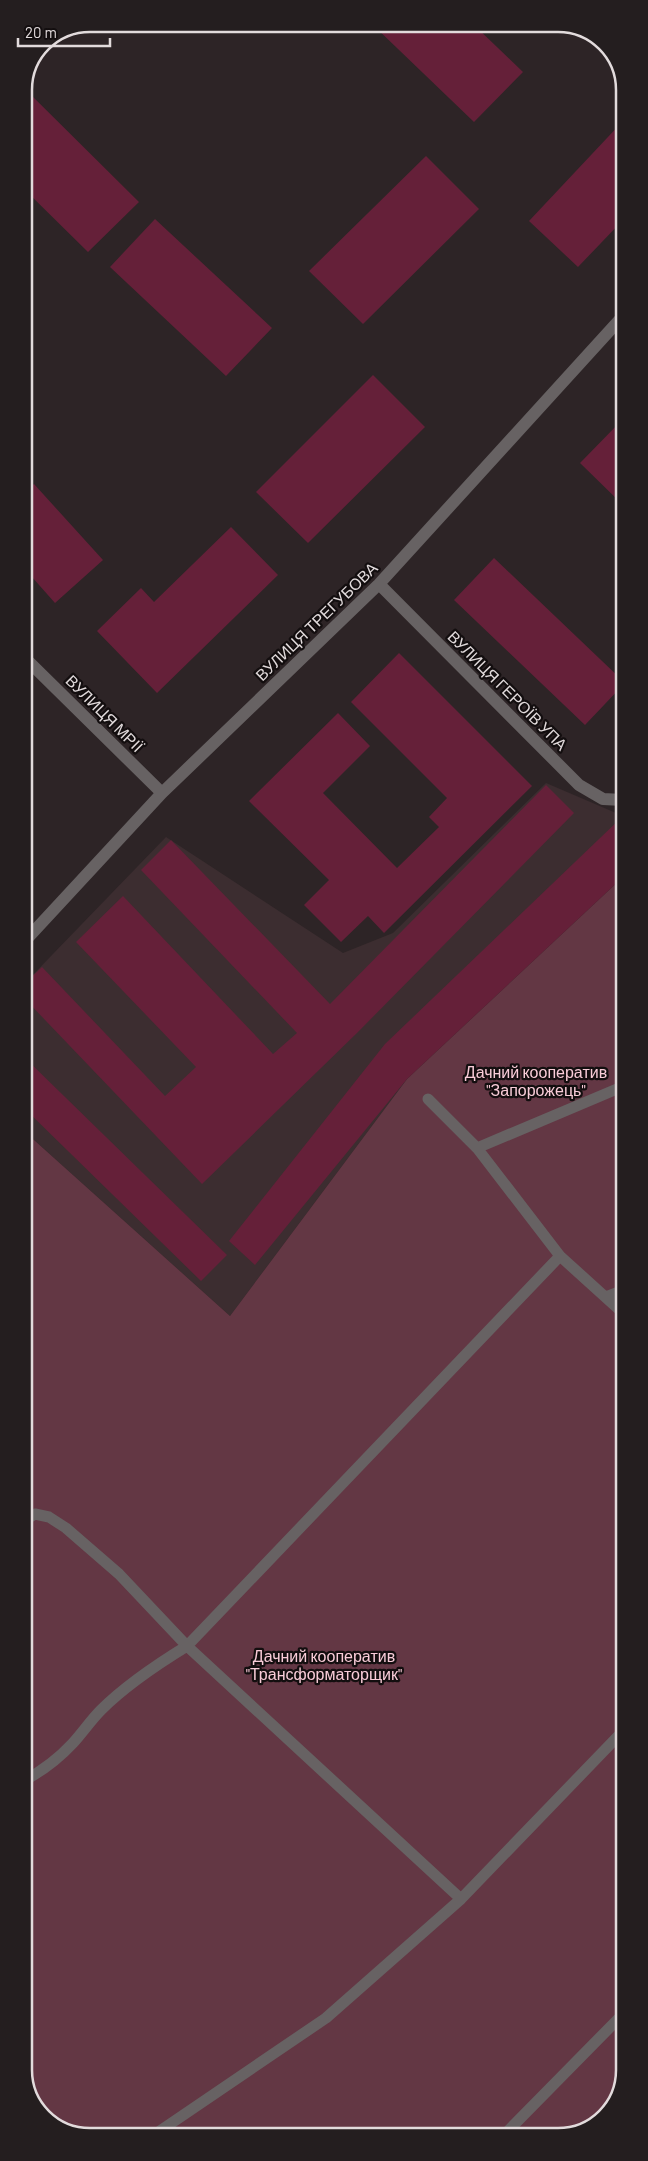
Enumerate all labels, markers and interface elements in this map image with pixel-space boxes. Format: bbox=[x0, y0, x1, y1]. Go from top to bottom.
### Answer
scale bar bbox=[18, 15, 110, 47]
text: 20 m bbox=[25, 23, 57, 41]
street label: ВУЛИЦЯ ТРЕГУБОВА bbox=[251, 558, 381, 684]
street label: ВУЛИЦЯ ГЕРОЇВ УПА bbox=[444, 626, 572, 754]
street label: ВУЛИЦЯ МРІЇ bbox=[62, 670, 148, 756]
park label: Дачний кооператив "Запорожець" bbox=[465, 1062, 607, 1099]
park label: Дачний кооператив "Трансформаторщик" bbox=[246, 1646, 402, 1683]

